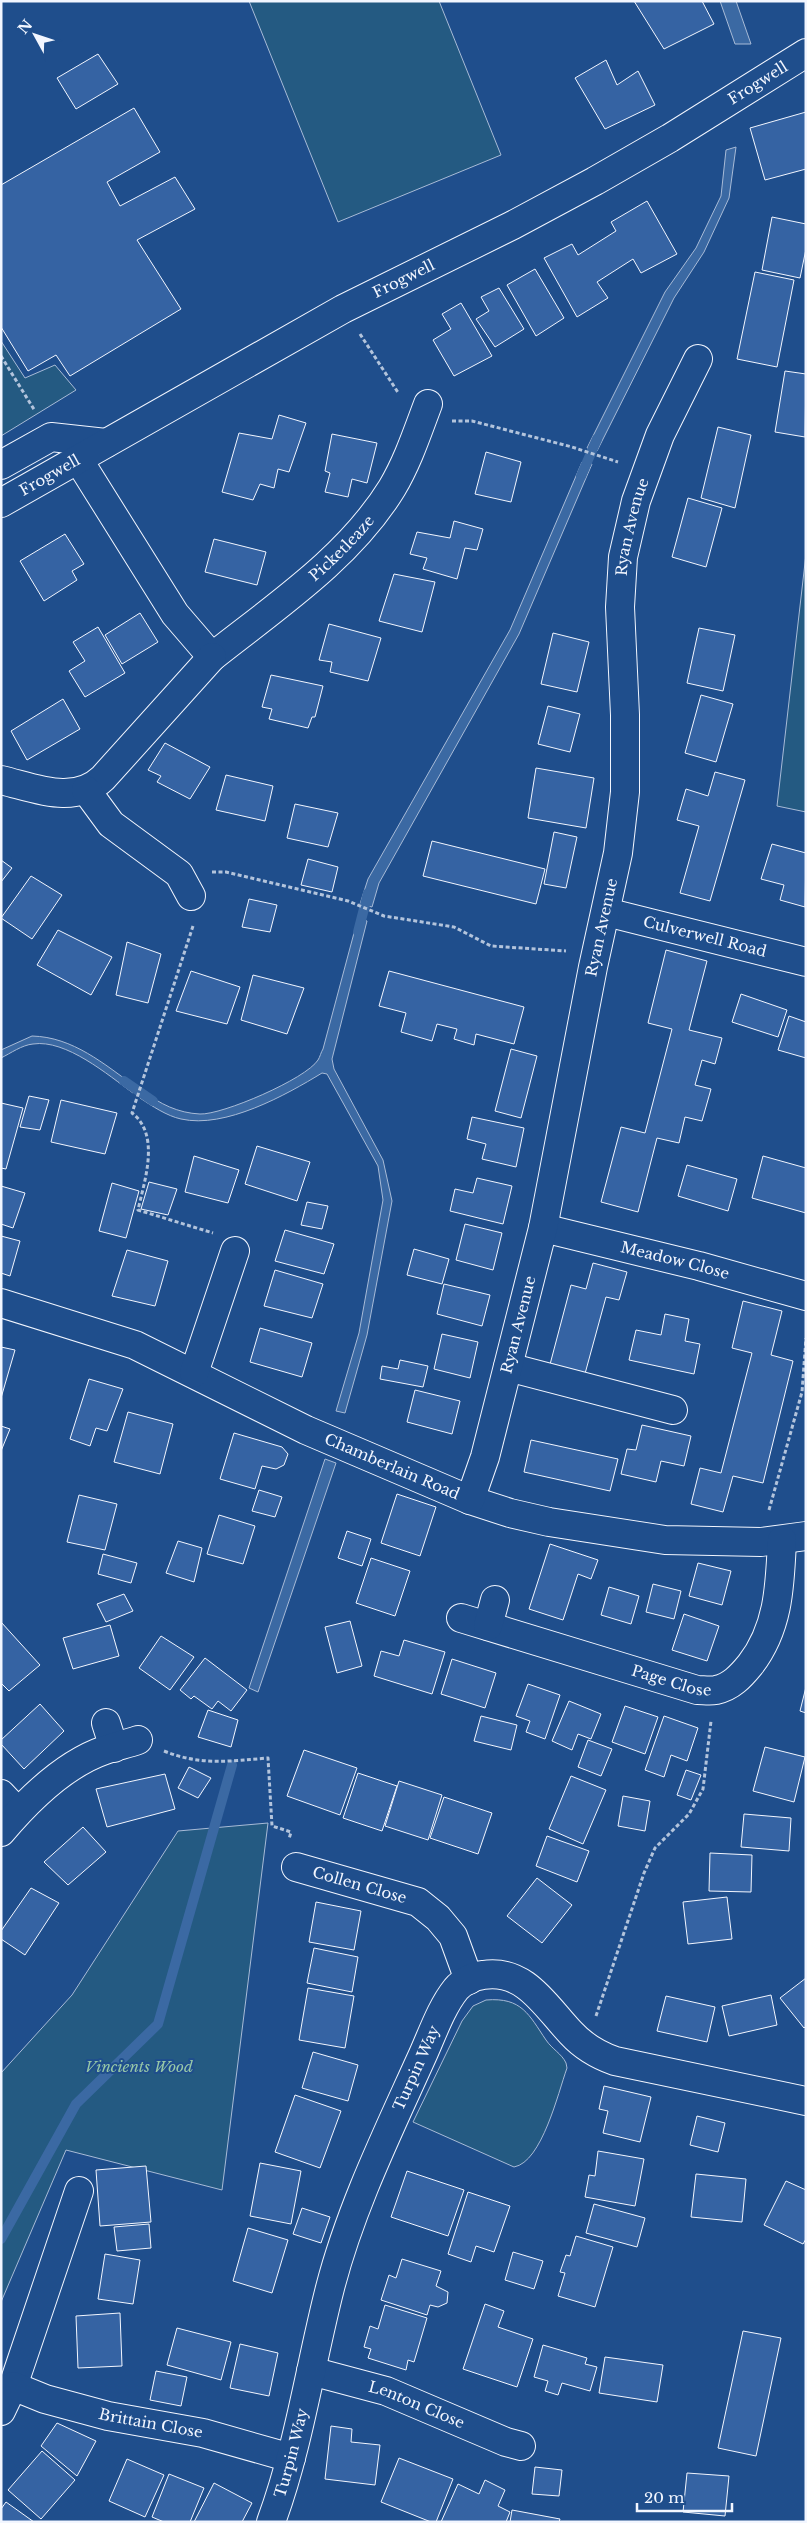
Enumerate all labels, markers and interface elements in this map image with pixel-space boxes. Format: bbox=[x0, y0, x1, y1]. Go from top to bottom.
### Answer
north arrow bbox=[10, 10, 60, 60]
text: N bbox=[14, 16, 36, 37]
street label: Frogwell bbox=[724, 57, 791, 108]
street label: Frogwell bbox=[369, 255, 438, 302]
street label: Frogwell bbox=[16, 450, 83, 500]
street label: Ryan Avenue bbox=[612, 475, 653, 576]
street label: Picketleaze bbox=[305, 511, 378, 585]
street label: Ryan Avenue bbox=[581, 876, 621, 978]
street label: Culverwell Road bbox=[641, 912, 769, 961]
street label: Meadow Close bbox=[619, 1237, 732, 1283]
street label: Ryan Avenue bbox=[496, 1274, 540, 1376]
street label: Chamberlain Road bbox=[322, 1429, 463, 1504]
street label: Page Close bbox=[629, 1661, 712, 1700]
street label: Collen Close bbox=[310, 1862, 409, 1907]
street label: Turpin Way bbox=[389, 2022, 443, 2114]
park label: Vincients Wood bbox=[85, 2057, 193, 2076]
street label: Lenton Close bbox=[367, 2377, 468, 2432]
street label: Brittain Close bbox=[97, 2404, 204, 2442]
street label: Turpin Way bbox=[270, 2406, 312, 2500]
scale bar bbox=[637, 2480, 732, 2512]
text: 20 m bbox=[644, 2488, 684, 2507]

